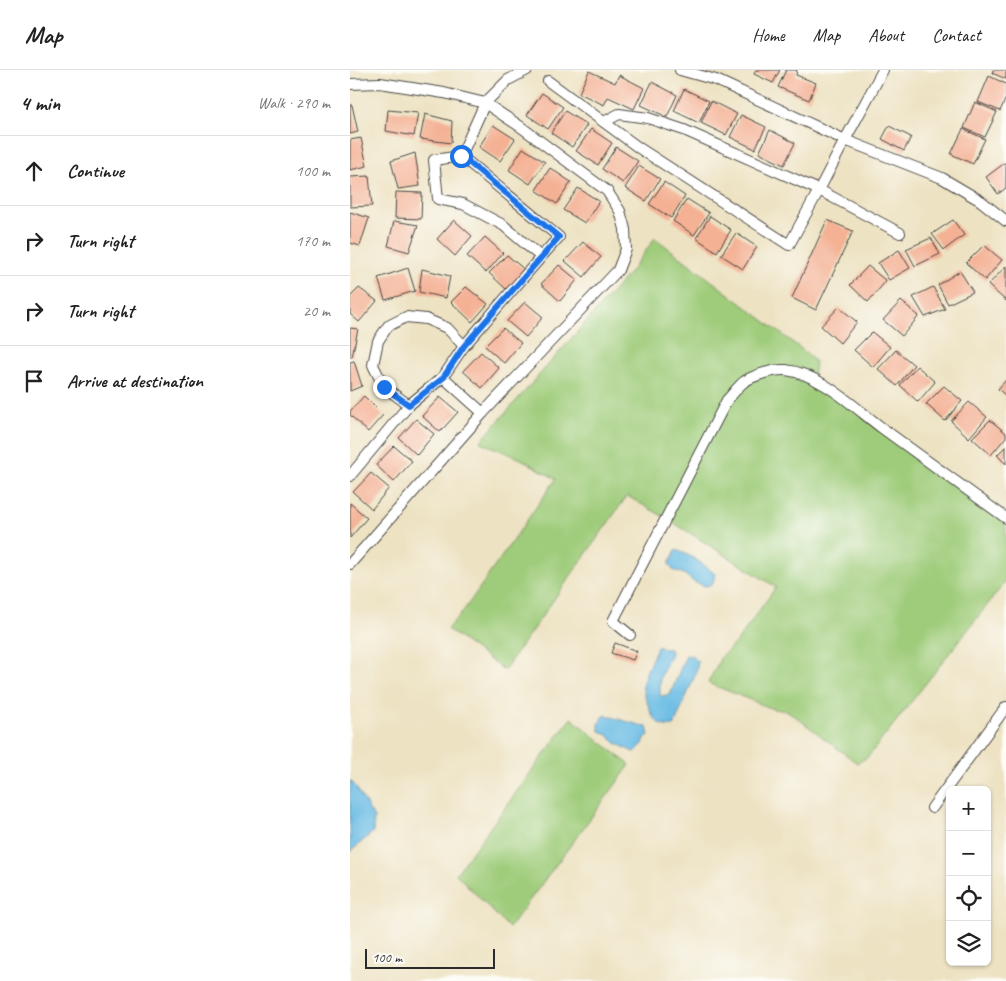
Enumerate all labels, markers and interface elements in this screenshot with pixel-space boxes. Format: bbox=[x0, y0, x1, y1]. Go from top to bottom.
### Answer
text: Map bbox=[25, 20, 62, 50]
text: Home bbox=[752, 24, 785, 46]
text: Map bbox=[813, 24, 840, 46]
text: About bbox=[868, 24, 904, 46]
text: Contact bbox=[932, 24, 981, 46]
text: 4 min bbox=[20, 90, 60, 116]
text: Walk · 290 m bbox=[258, 93, 330, 113]
route start bbox=[450, 145, 473, 168]
icon: ahead bbox=[20, 157, 48, 185]
text: Continue bbox=[67, 159, 124, 183]
text: 100 m bbox=[296, 161, 330, 181]
icon: right bbox=[20, 227, 48, 255]
text: Turn right bbox=[67, 229, 134, 253]
text: 170 m bbox=[296, 231, 330, 251]
icon: right bbox=[20, 297, 48, 325]
text: Turn right bbox=[67, 299, 134, 323]
text: 20 m bbox=[303, 301, 330, 321]
icon: arrive bbox=[20, 367, 48, 395]
text: Arrive at destination bbox=[67, 369, 203, 393]
route end bbox=[373, 376, 396, 399]
map controls bbox=[946, 786, 991, 966]
button: + bbox=[946, 786, 991, 831]
button: − bbox=[946, 831, 991, 876]
button: locate bbox=[946, 876, 991, 921]
button: layers bbox=[946, 921, 991, 966]
scale bar bbox=[365, 946, 495, 969]
text: 100 m bbox=[372, 949, 402, 966]

